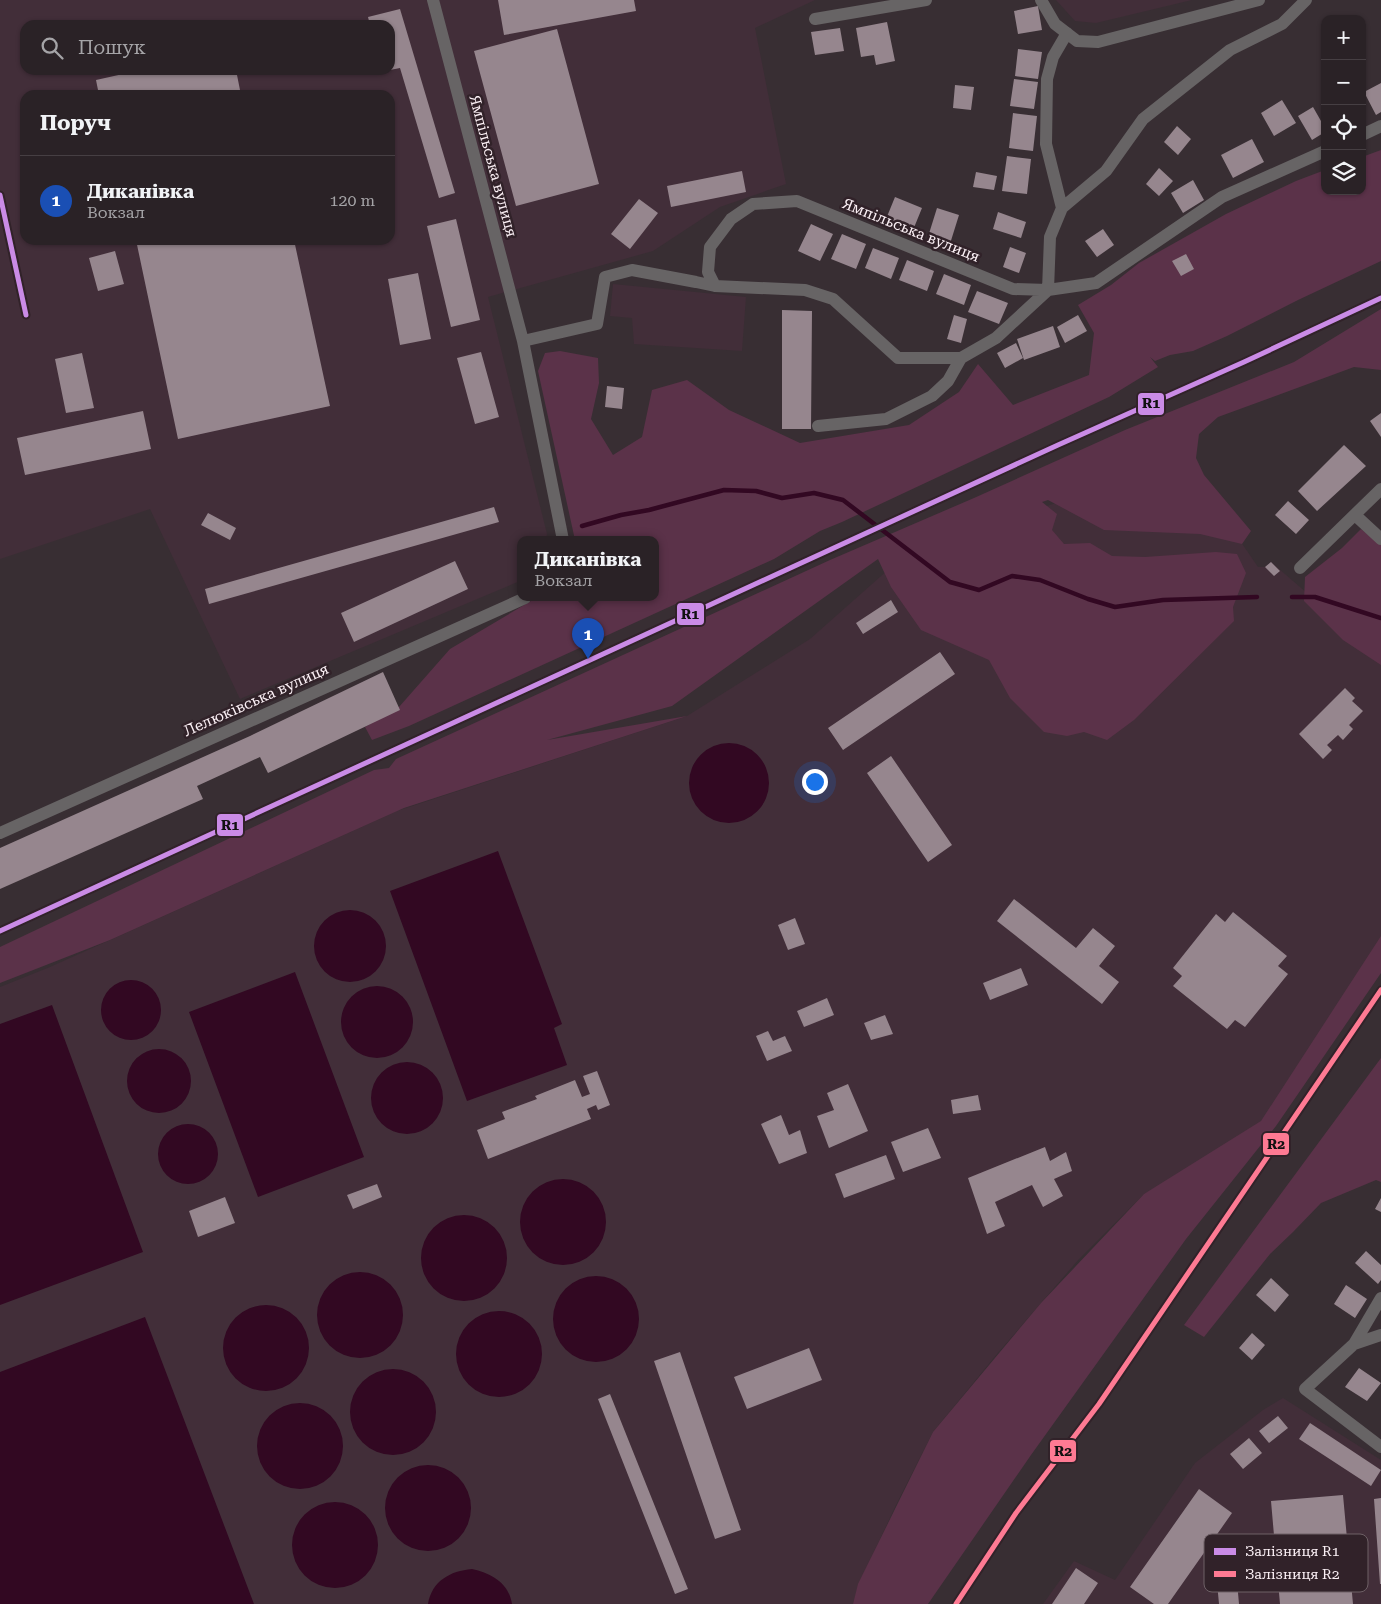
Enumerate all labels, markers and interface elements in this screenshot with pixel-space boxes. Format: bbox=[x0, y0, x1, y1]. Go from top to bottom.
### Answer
map controls bbox=[1321, 15, 1366, 195]
button: + bbox=[1321, 15, 1366, 60]
search box bbox=[20, 20, 395, 75]
icon: search bbox=[38, 34, 66, 62]
text: Пошук bbox=[78, 36, 146, 59]
button: − bbox=[1321, 60, 1366, 105]
street label: Ямпільська вулиця bbox=[465, 93, 521, 239]
button: locate bbox=[1321, 105, 1366, 150]
text: Поруч bbox=[40, 111, 111, 135]
button: layers bbox=[1321, 150, 1366, 195]
text: Диканівка bbox=[87, 180, 194, 203]
text: 1 bbox=[52, 191, 60, 210]
text: 120 m bbox=[329, 191, 375, 210]
street label: Ямпільська вулиця bbox=[840, 194, 982, 266]
text: Вокзал bbox=[87, 203, 145, 222]
line badge: R1 bbox=[1137, 392, 1165, 416]
text: R1 bbox=[1142, 395, 1160, 411]
popup bbox=[517, 536, 659, 601]
text: Диканівка bbox=[534, 548, 642, 571]
text: Вокзал bbox=[534, 571, 593, 590]
line badge: R1 bbox=[676, 602, 705, 626]
text: R1 bbox=[681, 606, 699, 622]
pin: 1 bbox=[572, 618, 604, 659]
street label: Лелюківська вулиця bbox=[180, 660, 332, 740]
your location bbox=[802, 769, 828, 795]
line badge: R1 bbox=[216, 813, 244, 837]
text: R1 bbox=[221, 817, 239, 833]
line badge: R2 bbox=[1262, 1132, 1290, 1156]
text: R2 bbox=[1267, 1136, 1285, 1152]
line badge: R2 bbox=[1049, 1439, 1077, 1463]
text: R2 bbox=[1054, 1443, 1072, 1459]
legend bbox=[1204, 1534, 1368, 1592]
text: Залізниця R1 bbox=[1245, 1543, 1340, 1559]
text: Залізниця R2 bbox=[1245, 1566, 1340, 1582]

